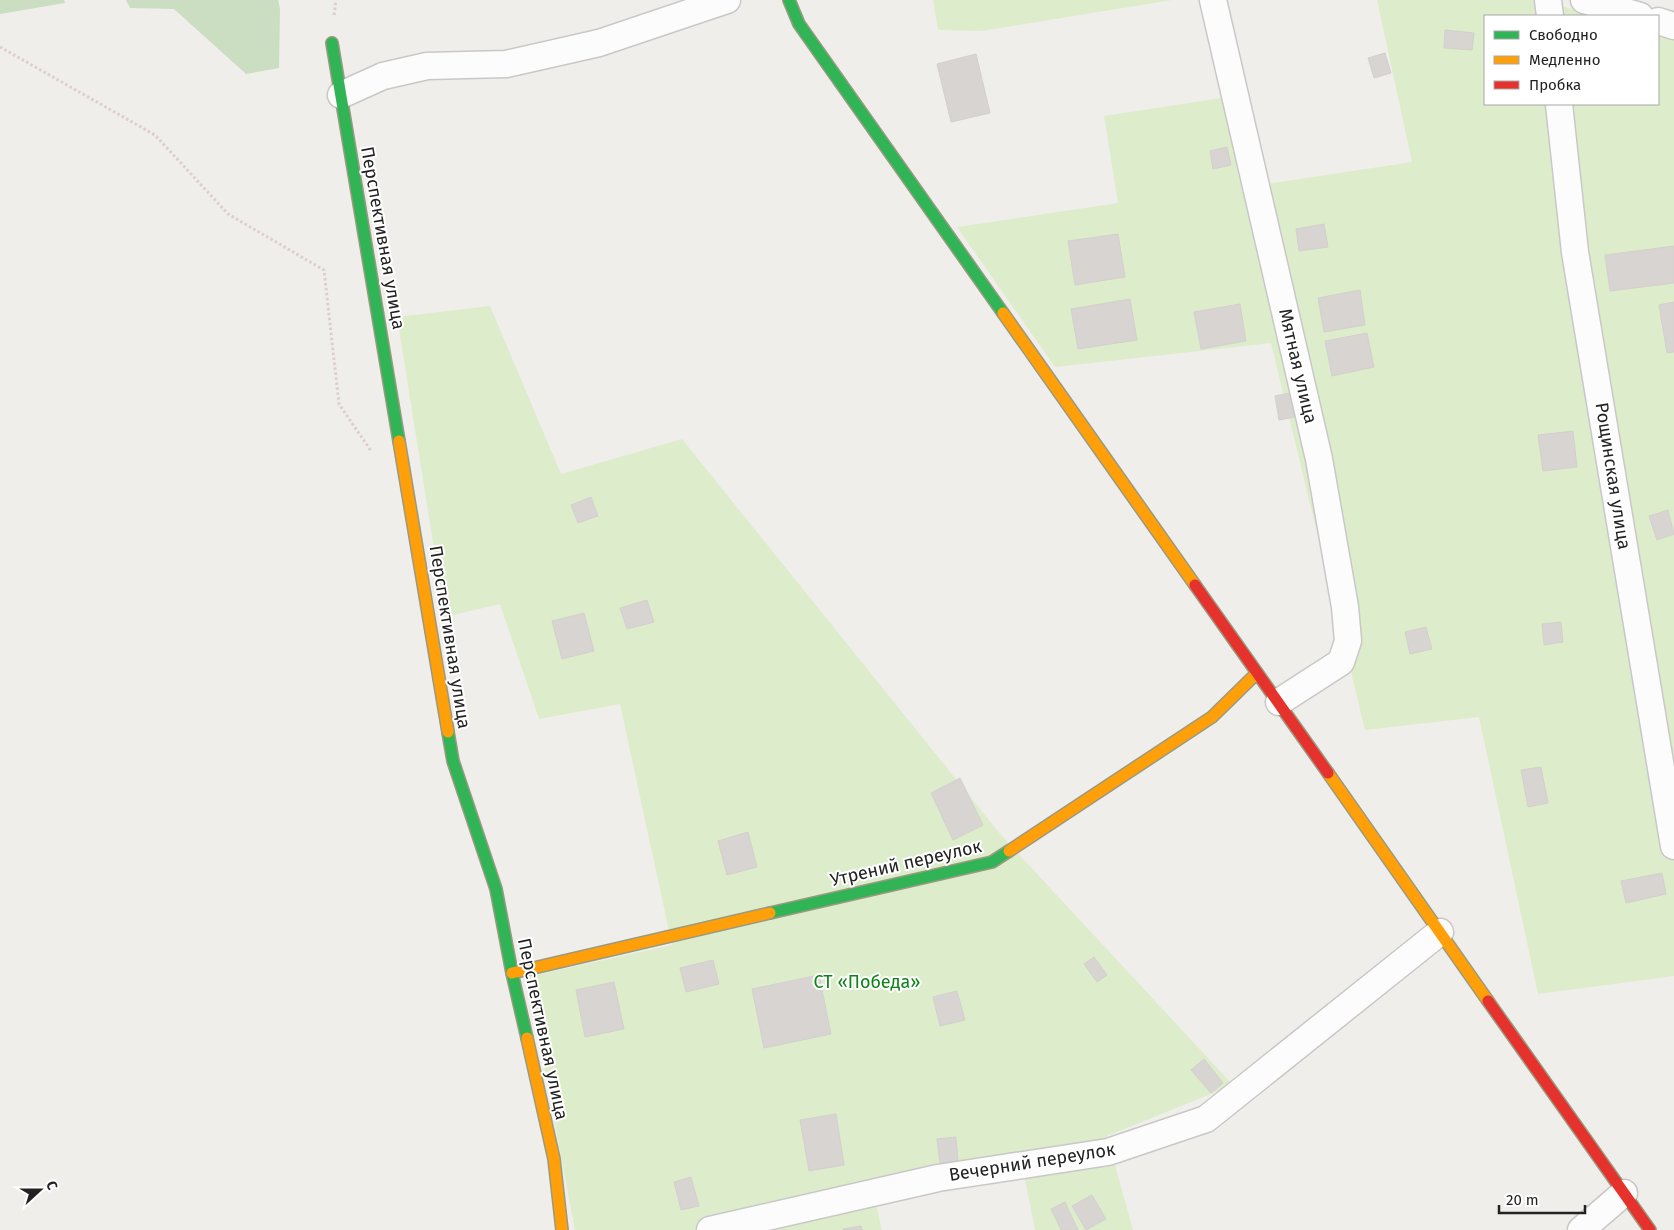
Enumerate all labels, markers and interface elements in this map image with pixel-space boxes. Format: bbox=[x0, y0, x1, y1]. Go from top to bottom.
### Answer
legend bbox=[1484, 15, 1659, 105]
text: Свободно bbox=[1529, 26, 1598, 44]
text: Медленно bbox=[1529, 51, 1601, 69]
text: Пробка bbox=[1529, 76, 1581, 94]
street label: Перспективная улица bbox=[356, 145, 410, 331]
street label: Мятная улица bbox=[1274, 306, 1322, 426]
street label: Рощинская улица bbox=[1591, 401, 1635, 551]
street label: Перспективная улица bbox=[425, 544, 475, 730]
street label: Утрений переулок bbox=[828, 835, 984, 891]
street label: Перспективная улица bbox=[513, 936, 573, 1122]
park label: СТ «Победа» bbox=[813, 971, 921, 993]
street label: Вечерний переулок bbox=[947, 1138, 1117, 1186]
north arrow bbox=[15, 1165, 65, 1215]
text: С bbox=[42, 1179, 61, 1192]
scale bar bbox=[1499, 1182, 1585, 1214]
text: 20 m bbox=[1506, 1191, 1539, 1209]

